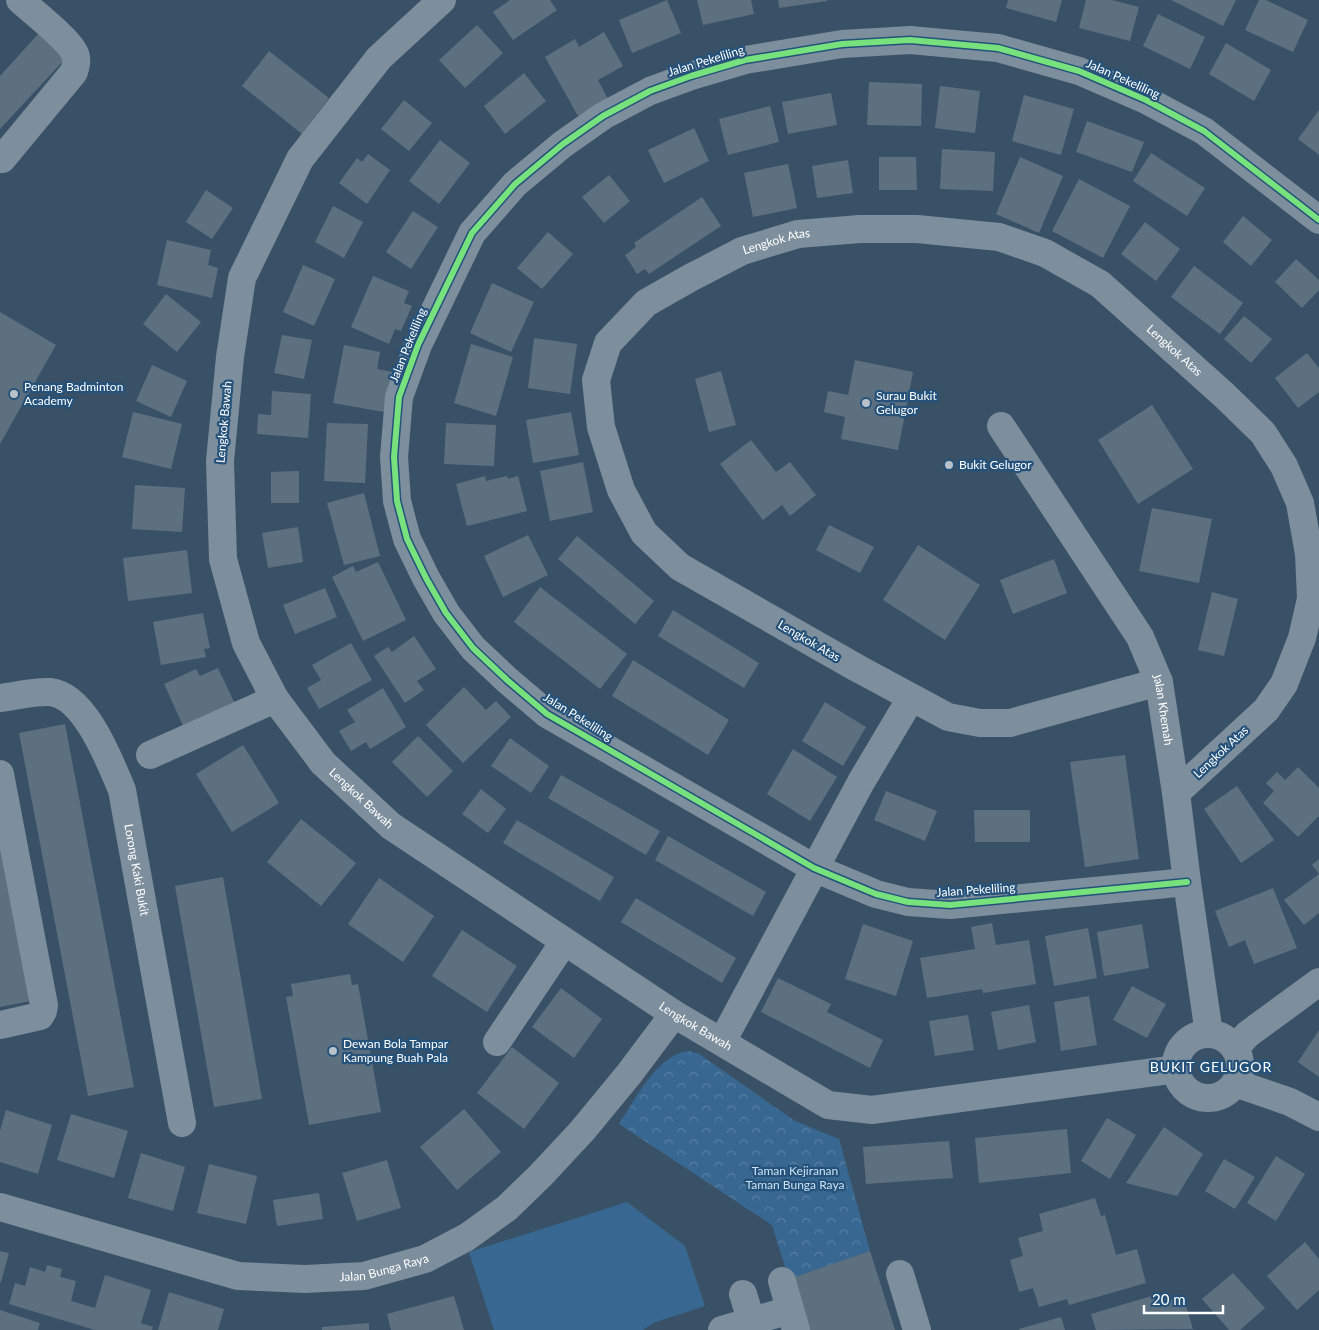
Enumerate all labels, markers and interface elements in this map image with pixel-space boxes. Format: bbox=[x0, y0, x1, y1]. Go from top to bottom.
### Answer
street label: Jalan Pekeliling bbox=[666, 42, 746, 79]
street label: Jalan Pekeliling bbox=[1084, 56, 1162, 101]
street label: Lengkok Atas bbox=[741, 225, 811, 257]
street label: Jalan Pekeliling bbox=[386, 305, 429, 384]
street label: Lengkok Atas bbox=[1144, 321, 1206, 379]
place label: Penang Badminton Academy bbox=[24, 379, 123, 408]
street label: Lengkok Bawah bbox=[212, 380, 235, 464]
marker: Penang Badminton Academy bbox=[8, 388, 20, 400]
place label: Surau Bukit Gelugor bbox=[876, 388, 937, 417]
marker: Surau Bukit Gelugor bbox=[860, 397, 872, 409]
place label: Bukit Gelugor bbox=[959, 457, 1032, 472]
marker: Bukit Gelugor bbox=[943, 459, 955, 471]
street label: Lengkok Atas bbox=[775, 617, 843, 664]
street label: Jalan Khemah bbox=[1149, 671, 1177, 746]
street label: Jalan Pekeliling bbox=[541, 689, 616, 744]
street label: Lengkok Atas bbox=[1190, 722, 1251, 781]
street label: Lengkok Bawah bbox=[326, 765, 397, 832]
street label: Lorong Kaki Bukit bbox=[121, 823, 153, 918]
street label: Jalan Pekeliling bbox=[936, 879, 1016, 900]
street label: Lengkok Bawah bbox=[656, 998, 735, 1054]
place label: Dewan Bola Tampar Kampung Buah Pala bbox=[343, 1036, 449, 1065]
marker: Dewan Bola Tampar Kampung Buah Pala bbox=[327, 1045, 339, 1057]
district label: BUKIT GELUGOR bbox=[1150, 1058, 1272, 1075]
park label: Taman Kejiranan Taman Bunga Raya bbox=[746, 1163, 844, 1192]
street label: Jalan Bunga Raya bbox=[339, 1250, 431, 1284]
scale bar bbox=[1144, 1282, 1223, 1314]
text: 20 m bbox=[1152, 1290, 1186, 1308]

